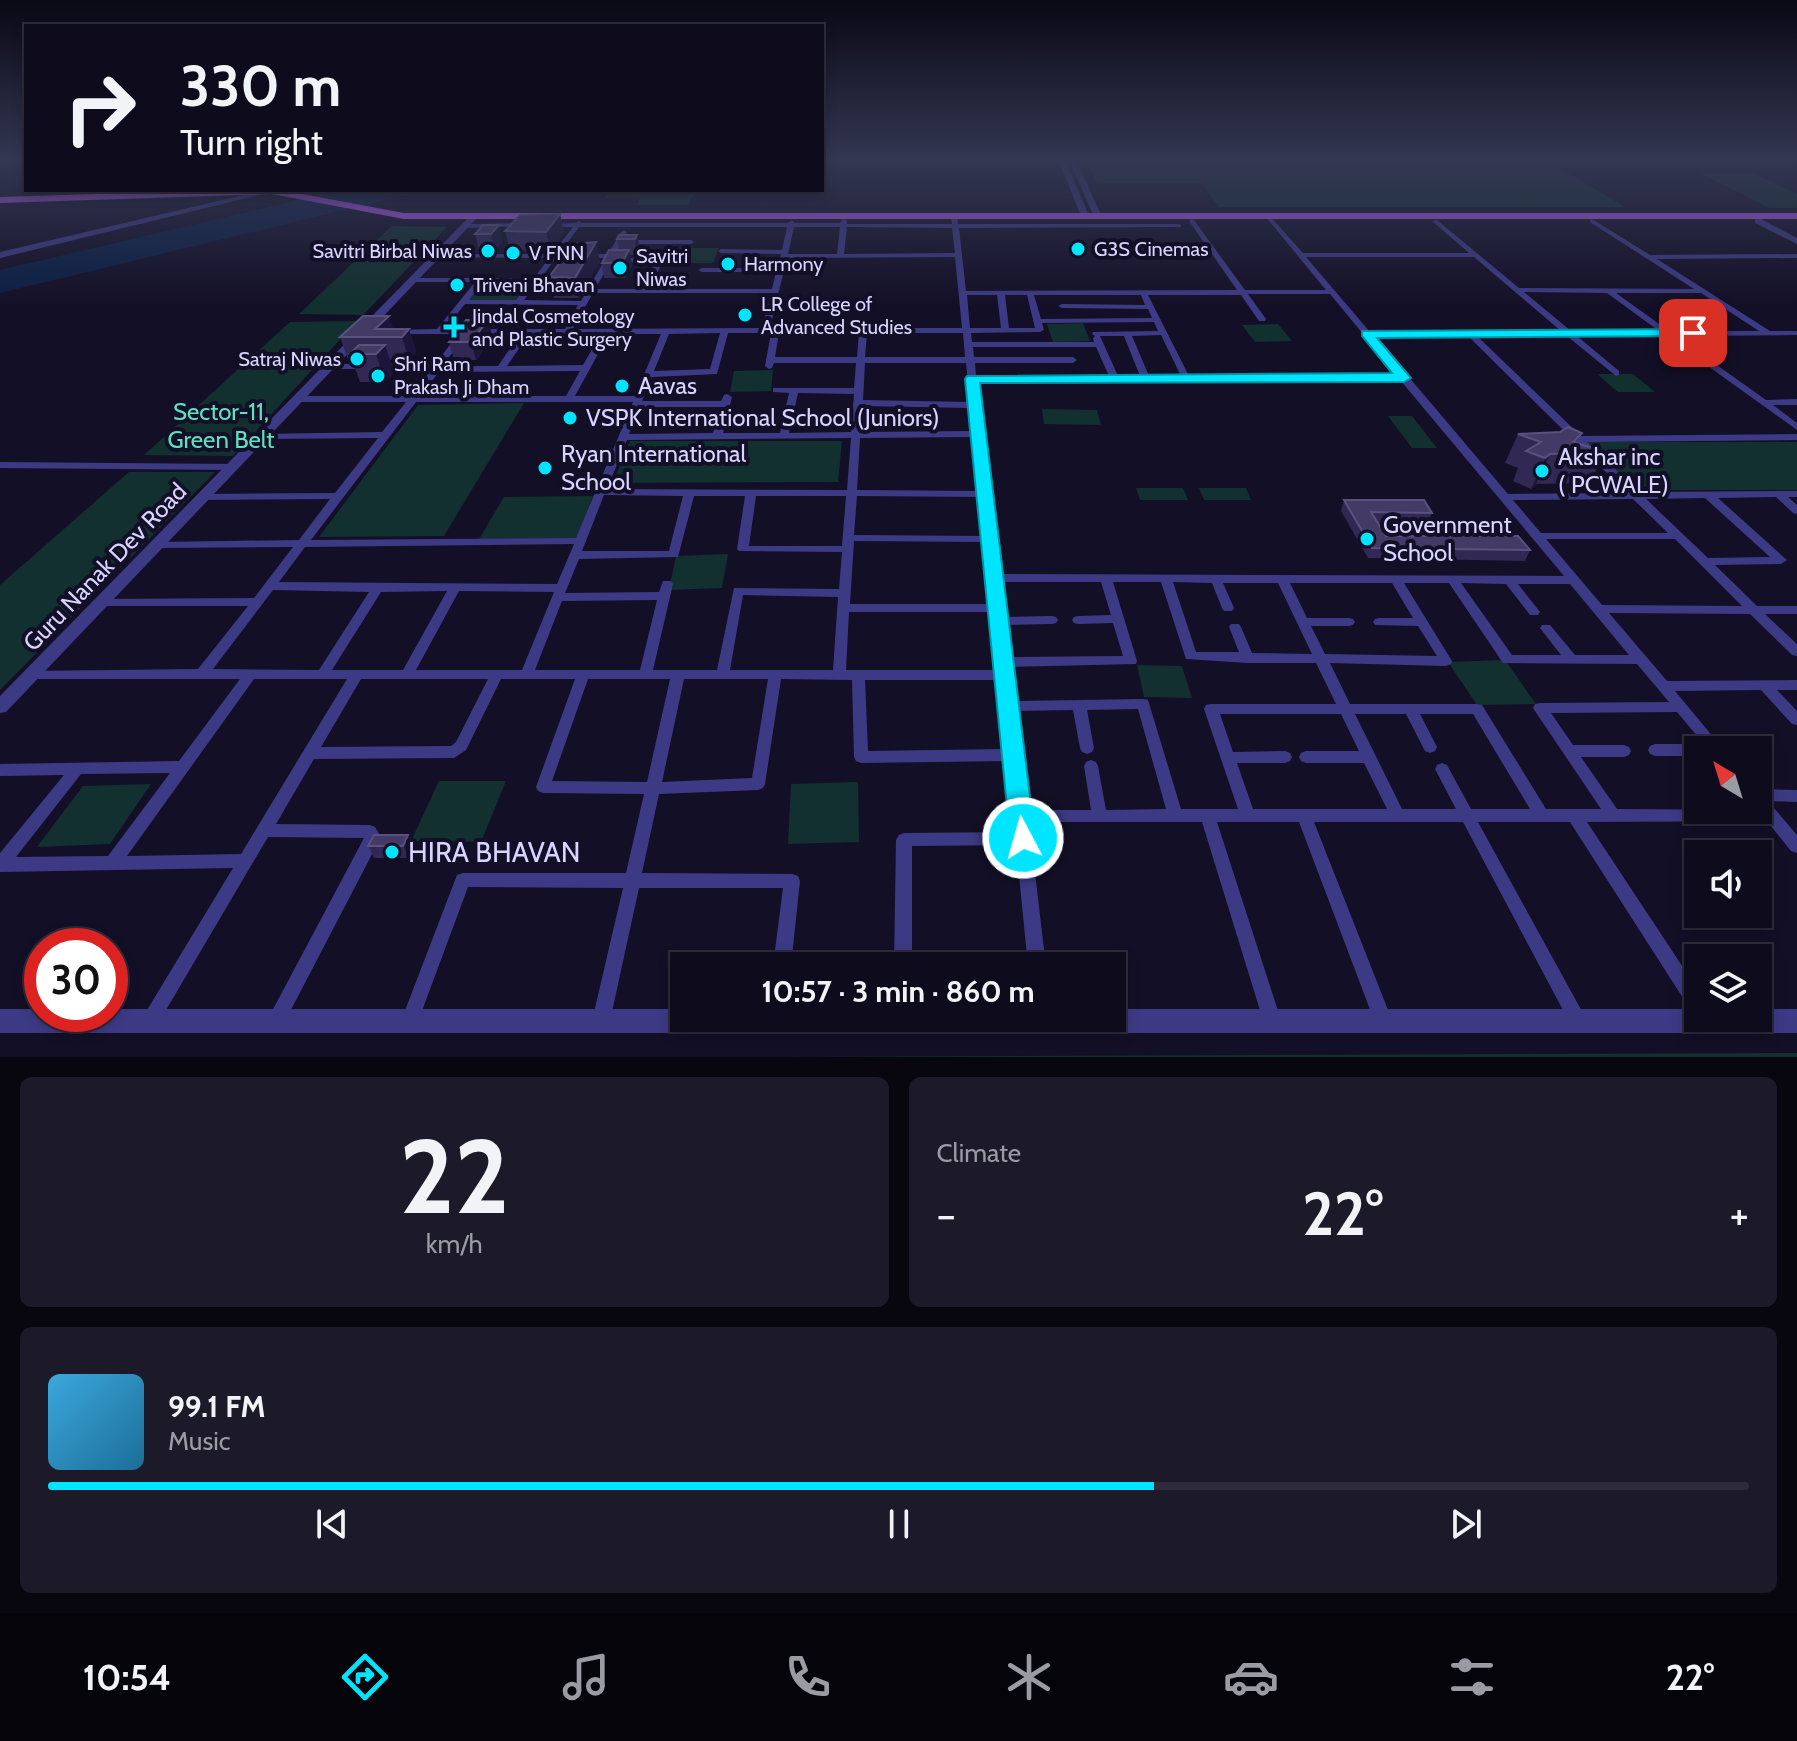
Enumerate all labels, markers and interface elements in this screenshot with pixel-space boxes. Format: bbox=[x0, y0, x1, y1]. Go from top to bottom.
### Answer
text: 330 m bbox=[180, 52, 341, 120]
icon: right bbox=[48, 56, 152, 160]
text: Turn right bbox=[180, 120, 323, 164]
place label: G3S Cinemas bbox=[1094, 237, 1208, 261]
place label: Savitri Birbal Niwas bbox=[312, 239, 472, 263]
marker: G3S Cinemas bbox=[1069, 240, 1087, 258]
place label: V FNN bbox=[529, 241, 584, 265]
marker: Savitri Birbal Niwas bbox=[479, 242, 497, 260]
marker: V FNN bbox=[504, 244, 522, 262]
place label: Savitri Niwas bbox=[636, 244, 688, 291]
place label: Harmony bbox=[744, 252, 823, 276]
marker: Harmony bbox=[719, 255, 737, 273]
marker: Savitri Niwas bbox=[611, 259, 629, 277]
place label: Triveni Bhavan bbox=[473, 273, 595, 297]
marker: Triveni Bhavan bbox=[448, 276, 466, 294]
place label: LR College of Advanced Studies bbox=[761, 292, 912, 339]
pin bbox=[1659, 299, 1727, 367]
place label: Jindal Cosmetology and Plastic Surgery bbox=[471, 304, 635, 351]
marker: LR College of Advanced Studies bbox=[736, 306, 754, 324]
icon: arrive bbox=[1671, 311, 1715, 355]
marker: Jindal Cosmetology and Plastic Surgery bbox=[443, 316, 465, 338]
place label: Satraj Niwas bbox=[238, 347, 341, 371]
marker: Satraj Niwas bbox=[348, 350, 366, 368]
place label: Shri Ram Prakash Ji Dham bbox=[394, 352, 529, 399]
marker: Shri Ram Prakash Ji Dham bbox=[369, 367, 387, 385]
place label: Aavas bbox=[638, 371, 697, 400]
marker: Aavas bbox=[613, 377, 631, 395]
park label: Sector-11, Green Belt bbox=[168, 397, 274, 454]
place label: VSPK International School (Juniors) bbox=[586, 403, 939, 432]
marker: VSPK International School (Juniors) bbox=[561, 409, 579, 427]
place label: Ryan International School bbox=[561, 439, 747, 496]
place label: Akshar inc ( PCWALE) bbox=[1558, 442, 1669, 499]
marker: Ryan International School bbox=[536, 459, 554, 477]
marker: Akshar inc ( PCWALE) bbox=[1533, 462, 1551, 480]
street label: Guru Nanak Dev Road bbox=[17, 477, 192, 657]
place label: Government School bbox=[1383, 510, 1512, 567]
marker: Government School bbox=[1358, 530, 1376, 548]
north arrow bbox=[1684, 736, 1772, 824]
map controls bbox=[1684, 736, 1772, 1032]
position arrow bbox=[981, 796, 1065, 880]
place label: HIRA BHAVAN bbox=[408, 835, 580, 869]
button: sound bbox=[1684, 840, 1772, 928]
marker: HIRA BHAVAN bbox=[383, 843, 401, 861]
speed limit sign: 30 bbox=[24, 928, 128, 1032]
button: layers bbox=[1684, 944, 1772, 1032]
text: 10:57 · 3 min · 860 m bbox=[762, 973, 1034, 1010]
text: 22 bbox=[399, 1113, 509, 1239]
text: Climate bbox=[937, 1137, 1021, 1169]
text: 22° bbox=[1302, 1177, 1383, 1250]
text: − bbox=[937, 1188, 956, 1241]
text: + bbox=[1730, 1188, 1749, 1241]
text: km/h bbox=[426, 1228, 483, 1260]
text: 99.1 FM bbox=[168, 1388, 265, 1425]
text: Music bbox=[168, 1425, 231, 1457]
icon: previous bbox=[310, 1502, 354, 1546]
icon: pause bbox=[877, 1502, 921, 1546]
icon: next bbox=[1444, 1502, 1488, 1546]
icon: directions bbox=[337, 1649, 393, 1705]
icon: music bbox=[558, 1649, 614, 1705]
icon: phone bbox=[780, 1649, 836, 1705]
icon: climate bbox=[1001, 1649, 1057, 1705]
icon: car bbox=[1223, 1649, 1279, 1705]
icon: filters bbox=[1444, 1649, 1500, 1705]
text: 10:54 bbox=[83, 1655, 171, 1699]
text: 22° bbox=[1666, 1655, 1714, 1699]

